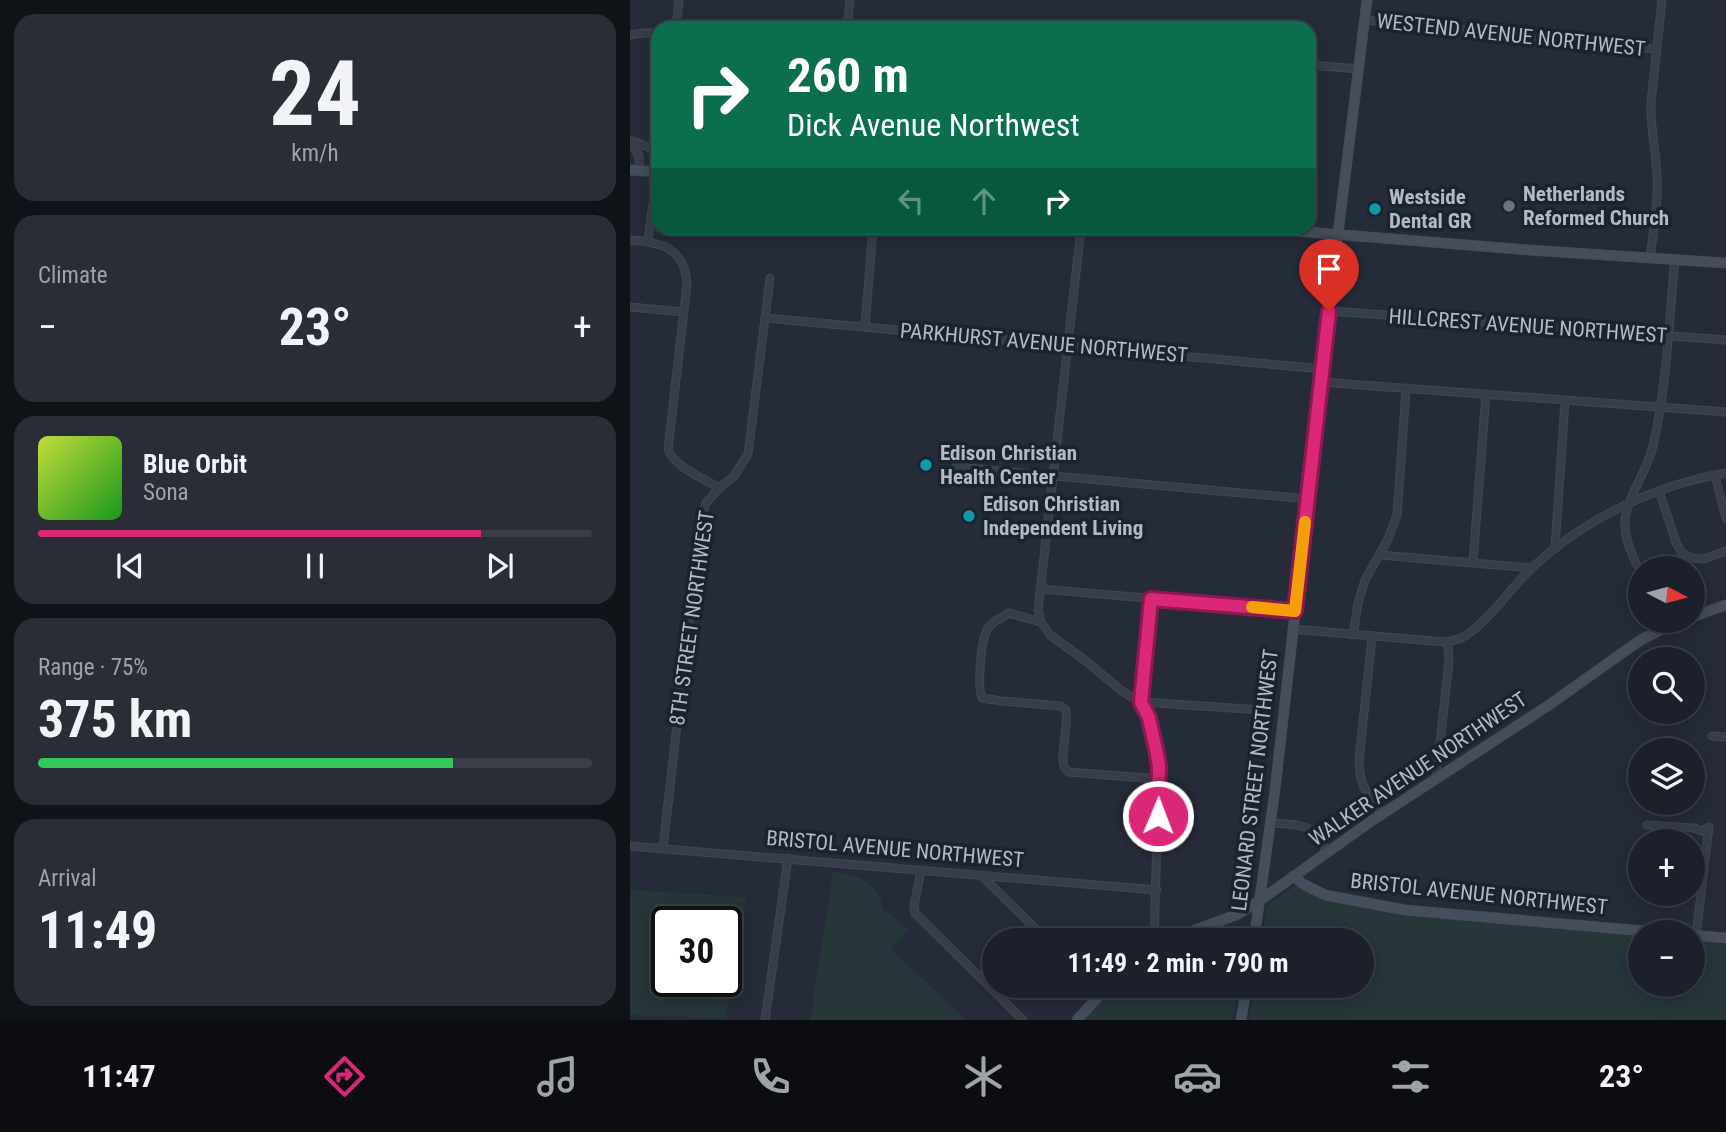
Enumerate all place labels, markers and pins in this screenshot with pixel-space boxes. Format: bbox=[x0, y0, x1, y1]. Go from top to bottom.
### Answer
place label: Netherlands Reformed Church bbox=[1523, 182, 1669, 230]
place label: Westside Dental GR bbox=[1389, 185, 1472, 233]
marker: Netherlands Reformed Church bbox=[1501, 198, 1517, 214]
marker: Westside Dental GR bbox=[1367, 201, 1383, 217]
pin bbox=[1299, 239, 1359, 311]
place label: Edison Christian Health Center bbox=[940, 441, 1077, 489]
marker: Edison Christian Health Center bbox=[918, 457, 934, 473]
place label: Edison Christian Independent Living bbox=[983, 492, 1143, 540]
marker: Edison Christian Independent Living bbox=[961, 508, 977, 524]

